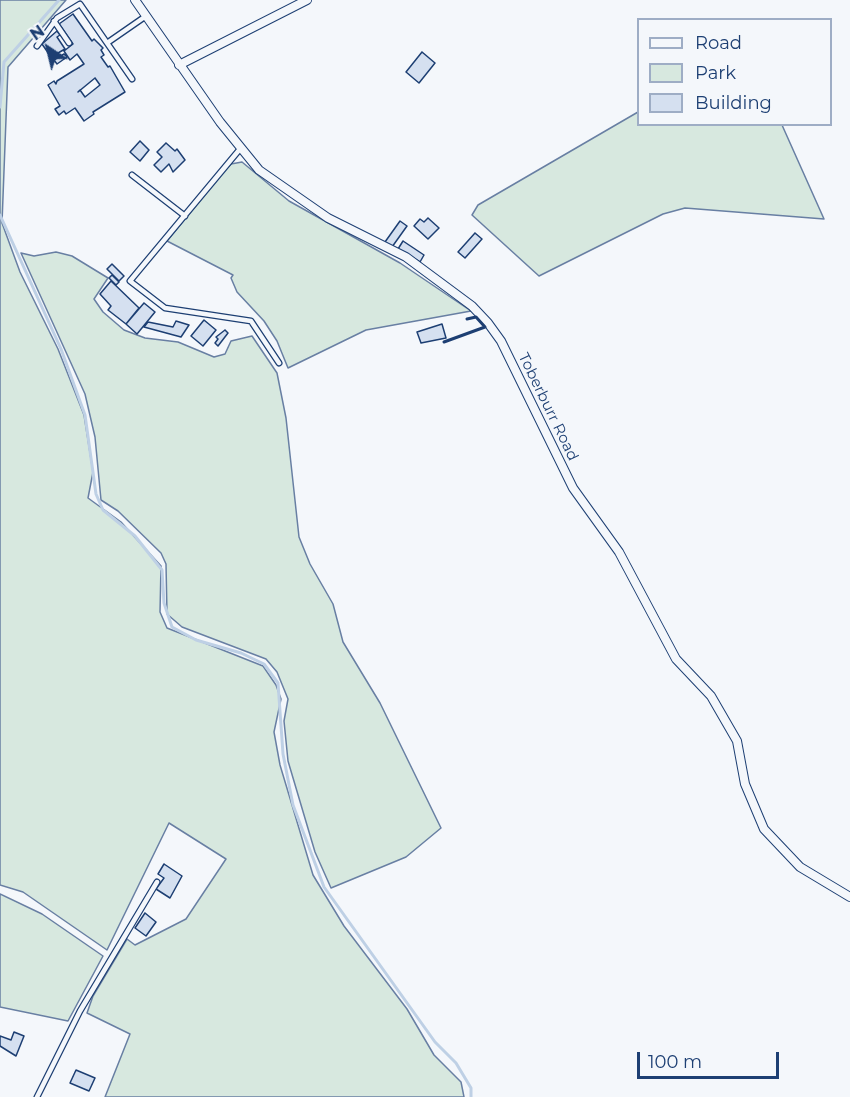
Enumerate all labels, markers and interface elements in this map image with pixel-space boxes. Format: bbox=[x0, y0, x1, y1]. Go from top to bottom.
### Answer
north arrow bbox=[18, 18, 78, 78]
legend bbox=[637, 18, 832, 126]
text: N bbox=[27, 21, 48, 44]
text: Road bbox=[695, 32, 742, 54]
text: Park bbox=[695, 62, 736, 84]
text: Building bbox=[695, 92, 772, 114]
street label: Toberburr Road bbox=[514, 350, 582, 464]
scale bar bbox=[640, 1040, 782, 1078]
text: 100 m bbox=[648, 1051, 702, 1073]

